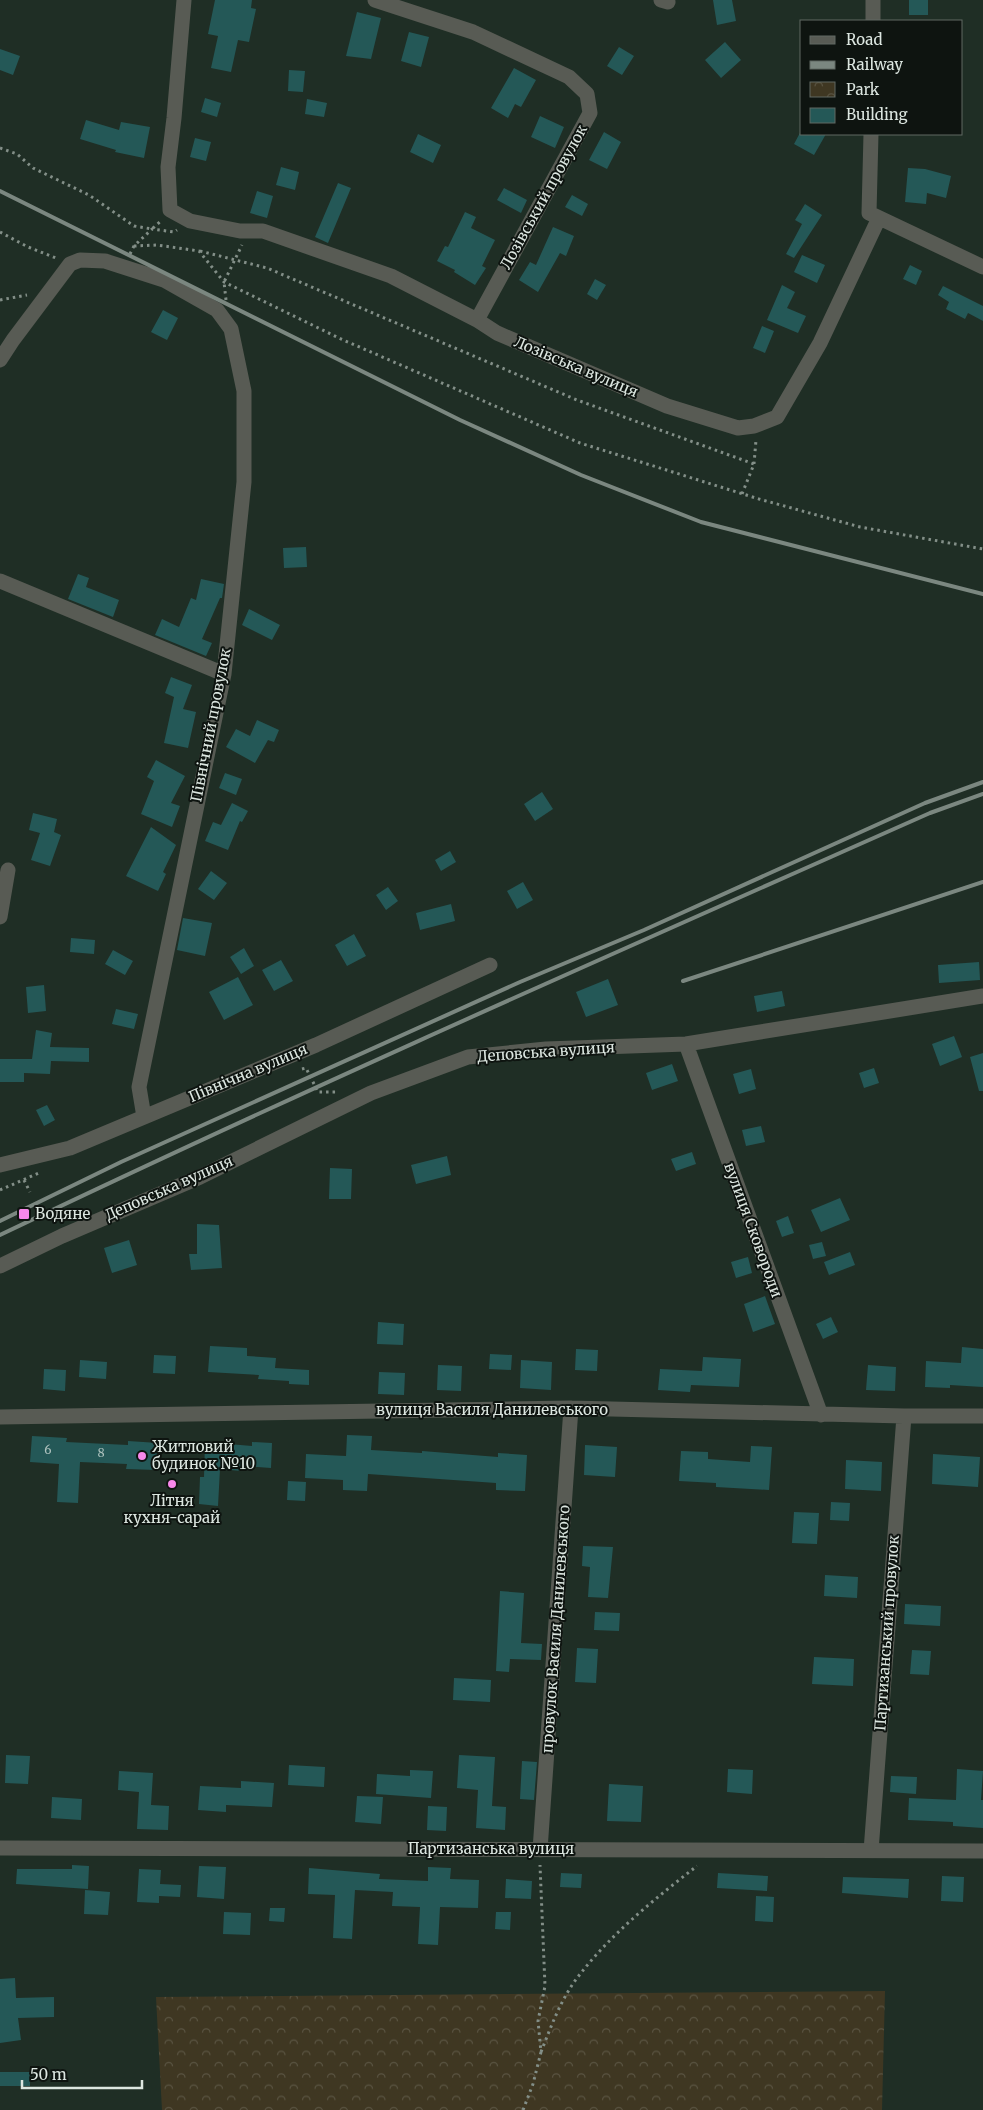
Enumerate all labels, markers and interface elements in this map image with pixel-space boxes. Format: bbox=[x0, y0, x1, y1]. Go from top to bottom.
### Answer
legend bbox=[800, 20, 963, 135]
text: Road bbox=[846, 30, 882, 49]
text: Railway bbox=[846, 55, 903, 74]
text: Park bbox=[846, 80, 880, 99]
text: Building bbox=[846, 105, 908, 124]
street label: Лозівський провулок bbox=[496, 121, 591, 272]
street label: Лозівська вулиця bbox=[511, 332, 641, 401]
street label: Північний провулок bbox=[186, 646, 235, 804]
street label: Деповська вулиця bbox=[476, 1037, 616, 1066]
street label: Північна вулиця bbox=[186, 1039, 310, 1106]
street label: Деповська вулиця bbox=[102, 1151, 236, 1224]
street label: вулиця Сковороди bbox=[720, 1160, 787, 1300]
place label: Водяне bbox=[35, 1204, 90, 1223]
marker: Водяне bbox=[17, 1207, 31, 1221]
street label: вулиця Василя Данилевського bbox=[376, 1400, 608, 1419]
place label: Житловий будинок №10 bbox=[152, 1437, 255, 1473]
house number: 6 bbox=[44, 1442, 52, 1457]
house number: 8 bbox=[97, 1445, 105, 1460]
marker: Житловий будинок №10 bbox=[136, 1450, 148, 1462]
marker: Літня кухня-сарай bbox=[166, 1478, 178, 1490]
place label: Літня кухня-сарай bbox=[124, 1491, 220, 1527]
street label: провулок Василя Данилевського bbox=[537, 1504, 574, 1754]
street label: Партизанський провулок bbox=[870, 1534, 903, 1731]
street label: Партизанська вулиця bbox=[408, 1839, 574, 1858]
scale bar bbox=[22, 2058, 142, 2090]
text: 50 m bbox=[30, 2065, 67, 2084]

